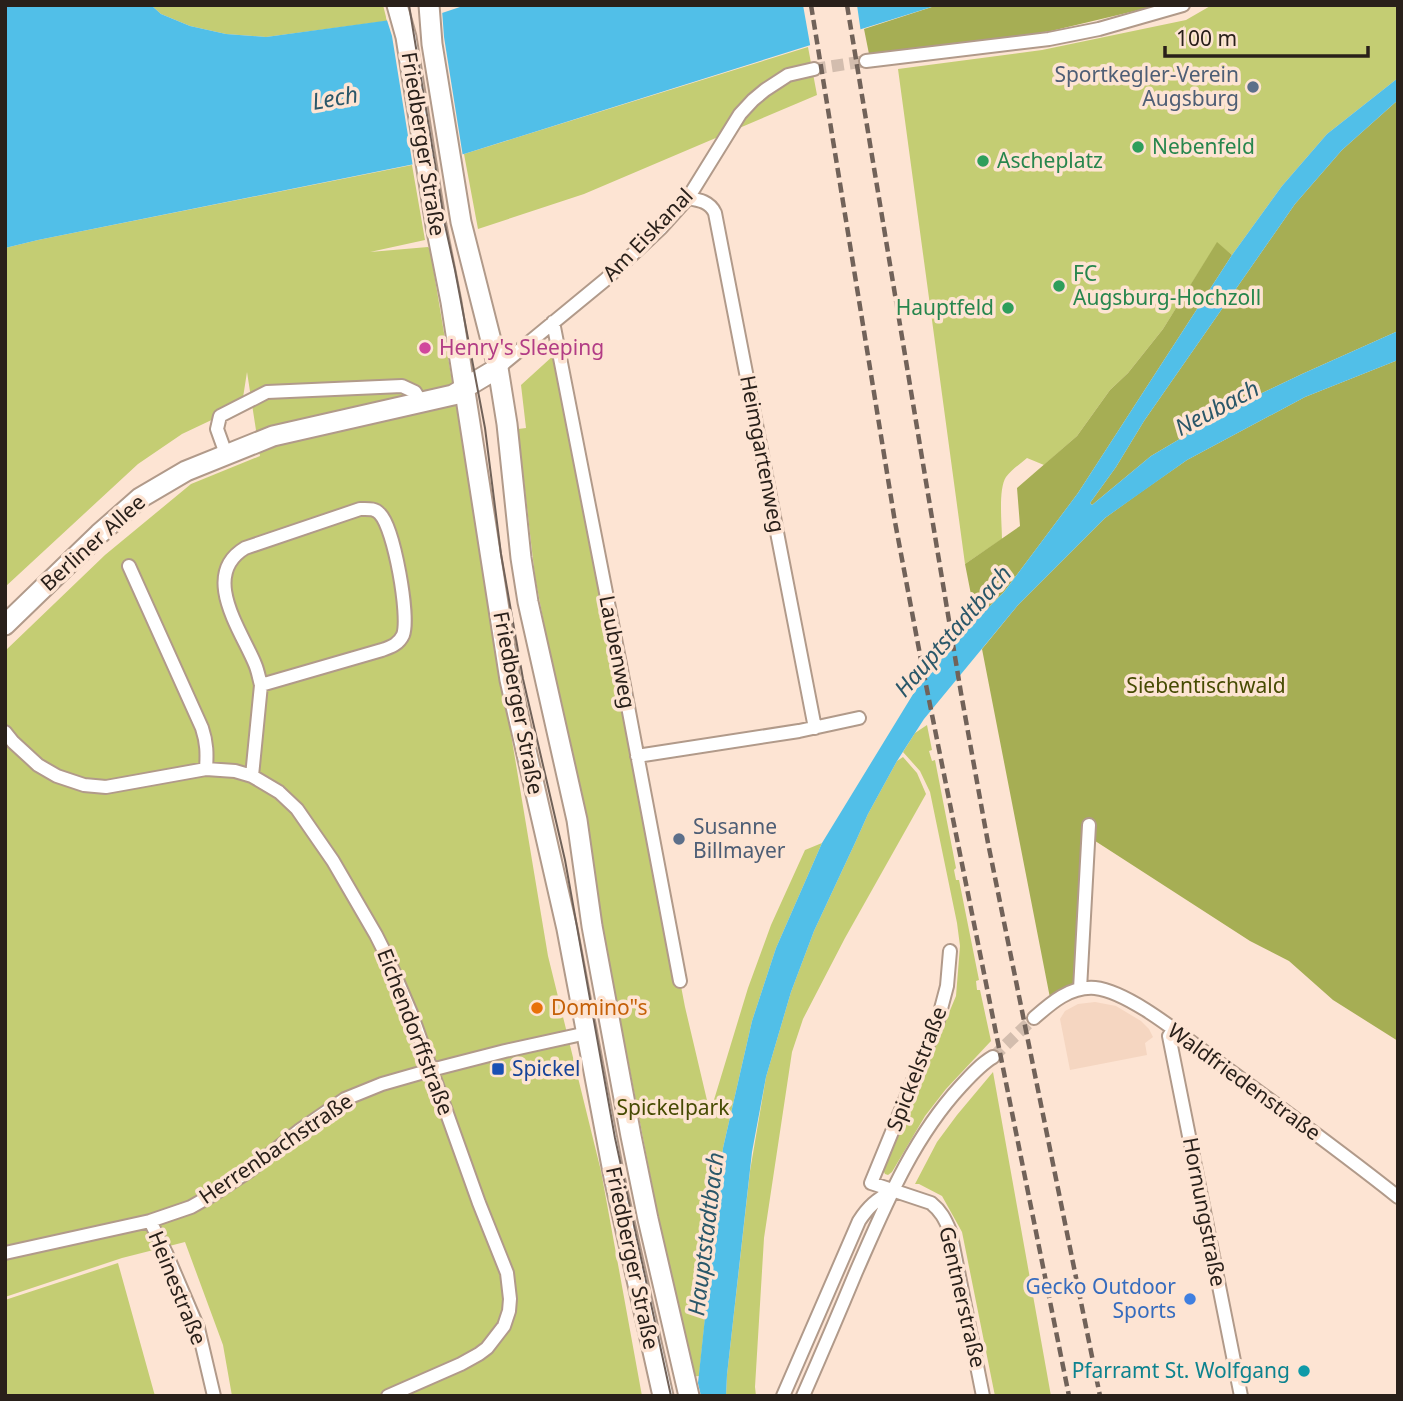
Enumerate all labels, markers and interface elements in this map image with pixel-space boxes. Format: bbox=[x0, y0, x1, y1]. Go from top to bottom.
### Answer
scale bar bbox=[1165, 14, 1368, 58]
text: 100 m bbox=[1176, 24, 1237, 52]
street label: Friedberger Straße bbox=[396, 50, 452, 238]
place label: Sportkegler-Verein Augsburg bbox=[1054, 60, 1239, 112]
water label: Lech bbox=[309, 77, 360, 117]
marker: Sportkegler-Verein Augsburg bbox=[1245, 79, 1261, 95]
place label: Nebenfeld bbox=[1152, 132, 1255, 160]
marker: Nebenfeld bbox=[1130, 139, 1146, 155]
place label: Ascheplatz bbox=[997, 146, 1103, 174]
marker: Ascheplatz bbox=[975, 153, 991, 169]
street label: Am Eiskanal bbox=[596, 182, 699, 287]
place label: FC Augsburg-Hochzoll bbox=[1073, 259, 1261, 311]
marker: FC Augsburg-Hochzoll bbox=[1051, 278, 1067, 294]
place label: Hauptfeld bbox=[896, 293, 994, 321]
marker: Hauptfeld bbox=[1000, 300, 1016, 316]
place label: Henry's Sleeping bbox=[439, 333, 604, 361]
marker: Henry's Sleeping bbox=[417, 340, 433, 356]
water label: Neubach bbox=[1169, 372, 1264, 443]
street label: Heimgartenweg bbox=[734, 373, 792, 535]
street label: Berliner Allee bbox=[34, 488, 151, 597]
water label: Hauptstadtbach bbox=[886, 558, 1018, 703]
street label: Laubenweg bbox=[593, 593, 643, 711]
street label: Friedberger Straße bbox=[487, 609, 550, 797]
park label: Siebentischwald bbox=[1126, 671, 1286, 699]
place label: Susanne Billmayer bbox=[693, 812, 786, 864]
marker: Susanne Billmayer bbox=[671, 831, 687, 847]
street label: Eichendorffstraße bbox=[371, 944, 461, 1119]
place label: Domino"s bbox=[551, 993, 648, 1021]
marker: Domino"s bbox=[529, 1000, 545, 1016]
street label: Spickelstraße bbox=[879, 1002, 953, 1135]
street label: Waldfriedenstraße bbox=[1162, 1016, 1327, 1146]
place label: Spickel bbox=[512, 1054, 580, 1082]
marker: Spickel bbox=[490, 1061, 506, 1077]
street label: Herrenbachstraße bbox=[193, 1086, 358, 1210]
park label: Spickelpark bbox=[616, 1093, 730, 1121]
street label: Hornungstraße bbox=[1177, 1135, 1233, 1289]
water label: Hauptstadtbach bbox=[679, 1150, 731, 1318]
street label: Friedberger Straße bbox=[600, 1164, 666, 1352]
street label: Gentnerstraße bbox=[933, 1223, 993, 1370]
street label: Heinestraße bbox=[142, 1227, 213, 1349]
place label: Gecko Outdoor Sports bbox=[1025, 1272, 1176, 1324]
marker: Gecko Outdoor Sports bbox=[1182, 1291, 1198, 1307]
place label: Pfarramt St. Wolfgang bbox=[1072, 1356, 1290, 1384]
marker: Pfarramt St. Wolfgang bbox=[1296, 1363, 1312, 1379]

